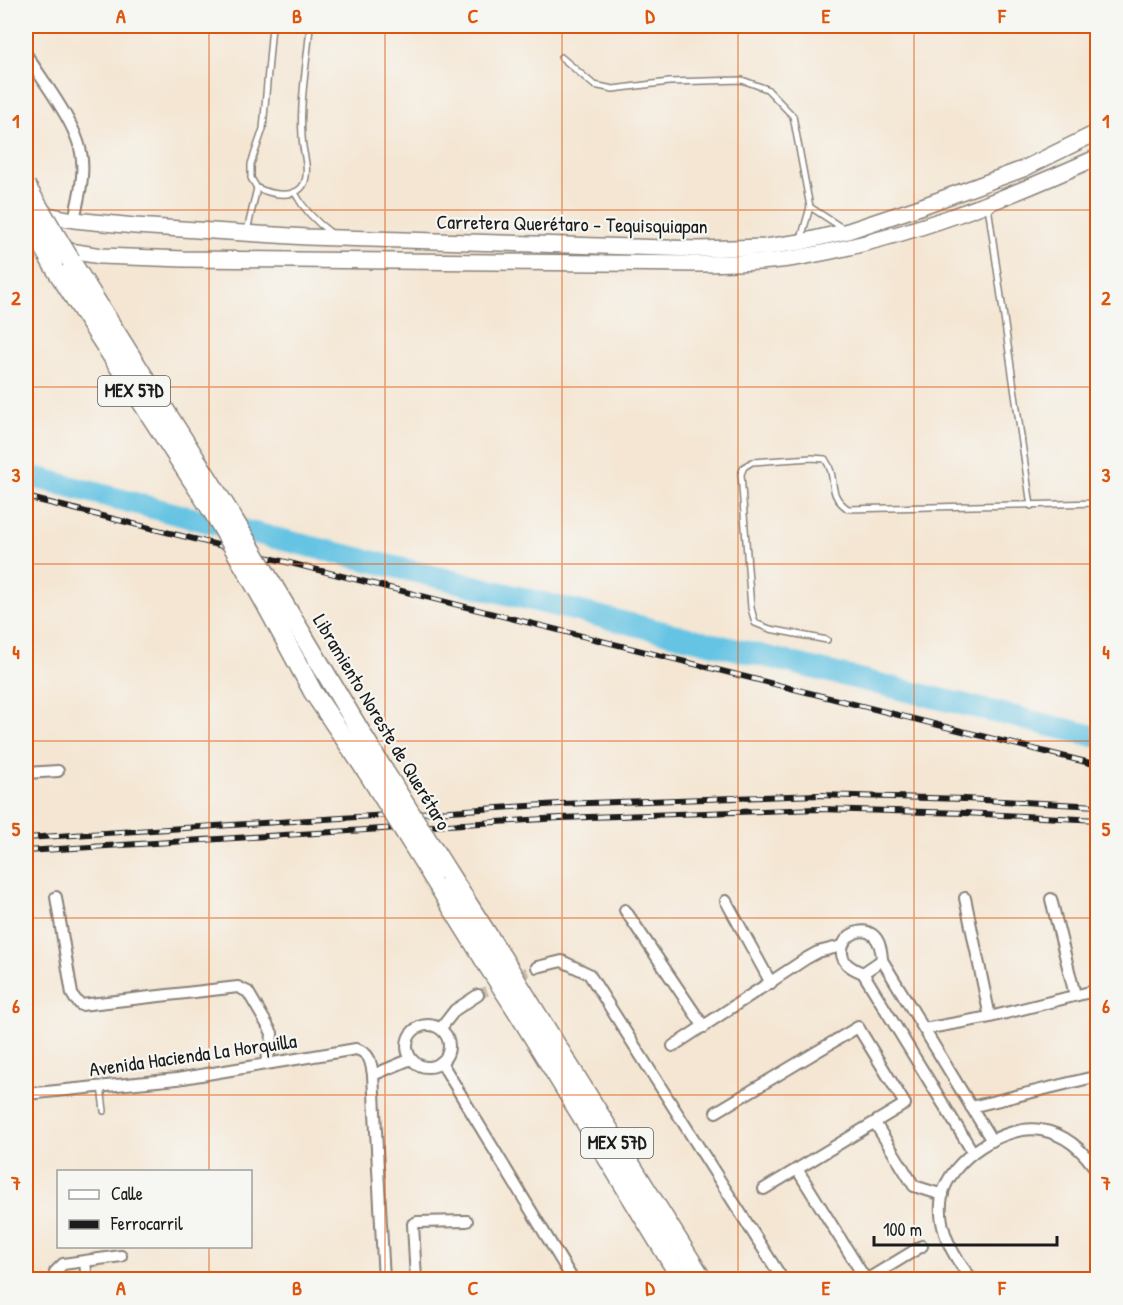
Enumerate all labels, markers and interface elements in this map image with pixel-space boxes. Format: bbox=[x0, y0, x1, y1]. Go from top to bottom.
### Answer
text: A bbox=[116, 2, 126, 29]
text: B bbox=[292, 2, 302, 29]
text: C bbox=[468, 2, 479, 29]
text: D bbox=[645, 2, 655, 29]
text: E bbox=[822, 2, 831, 29]
text: F bbox=[997, 2, 1007, 29]
text: 1 bbox=[12, 107, 20, 134]
text: 1 bbox=[1102, 107, 1110, 134]
street label: Carretera Querétaro - Tequisquiapan bbox=[436, 208, 708, 239]
text: 2 bbox=[11, 284, 21, 311]
text: 2 bbox=[1101, 284, 1111, 311]
road number: MEX 57D bbox=[98, 376, 170, 406]
text: 3 bbox=[12, 461, 21, 488]
text: 3 bbox=[1102, 461, 1111, 488]
street label: Libramiento Noreste de Querétaro bbox=[307, 609, 458, 835]
text: 4 bbox=[12, 638, 20, 665]
text: 4 bbox=[1102, 638, 1110, 665]
text: 5 bbox=[12, 815, 21, 842]
text: 5 bbox=[1102, 815, 1111, 842]
text: 6 bbox=[12, 992, 20, 1019]
text: 6 bbox=[1102, 992, 1110, 1019]
street label: Avenida Hacienda La Horquilla bbox=[87, 1027, 299, 1082]
road number: MEX 57D bbox=[581, 1128, 653, 1158]
text: 7 bbox=[10, 1169, 21, 1196]
text: 7 bbox=[1100, 1169, 1111, 1196]
legend bbox=[57, 1170, 252, 1248]
text: Calle bbox=[111, 1181, 143, 1206]
scale bar bbox=[874, 1209, 1057, 1247]
text: Ferrocarril bbox=[110, 1211, 183, 1236]
text: 100 m bbox=[883, 1217, 922, 1242]
text: A bbox=[116, 1274, 126, 1301]
text: B bbox=[292, 1274, 302, 1301]
text: C bbox=[468, 1274, 479, 1301]
text: D bbox=[645, 1274, 655, 1301]
text: E bbox=[822, 1274, 831, 1301]
text: F bbox=[997, 1274, 1007, 1301]

